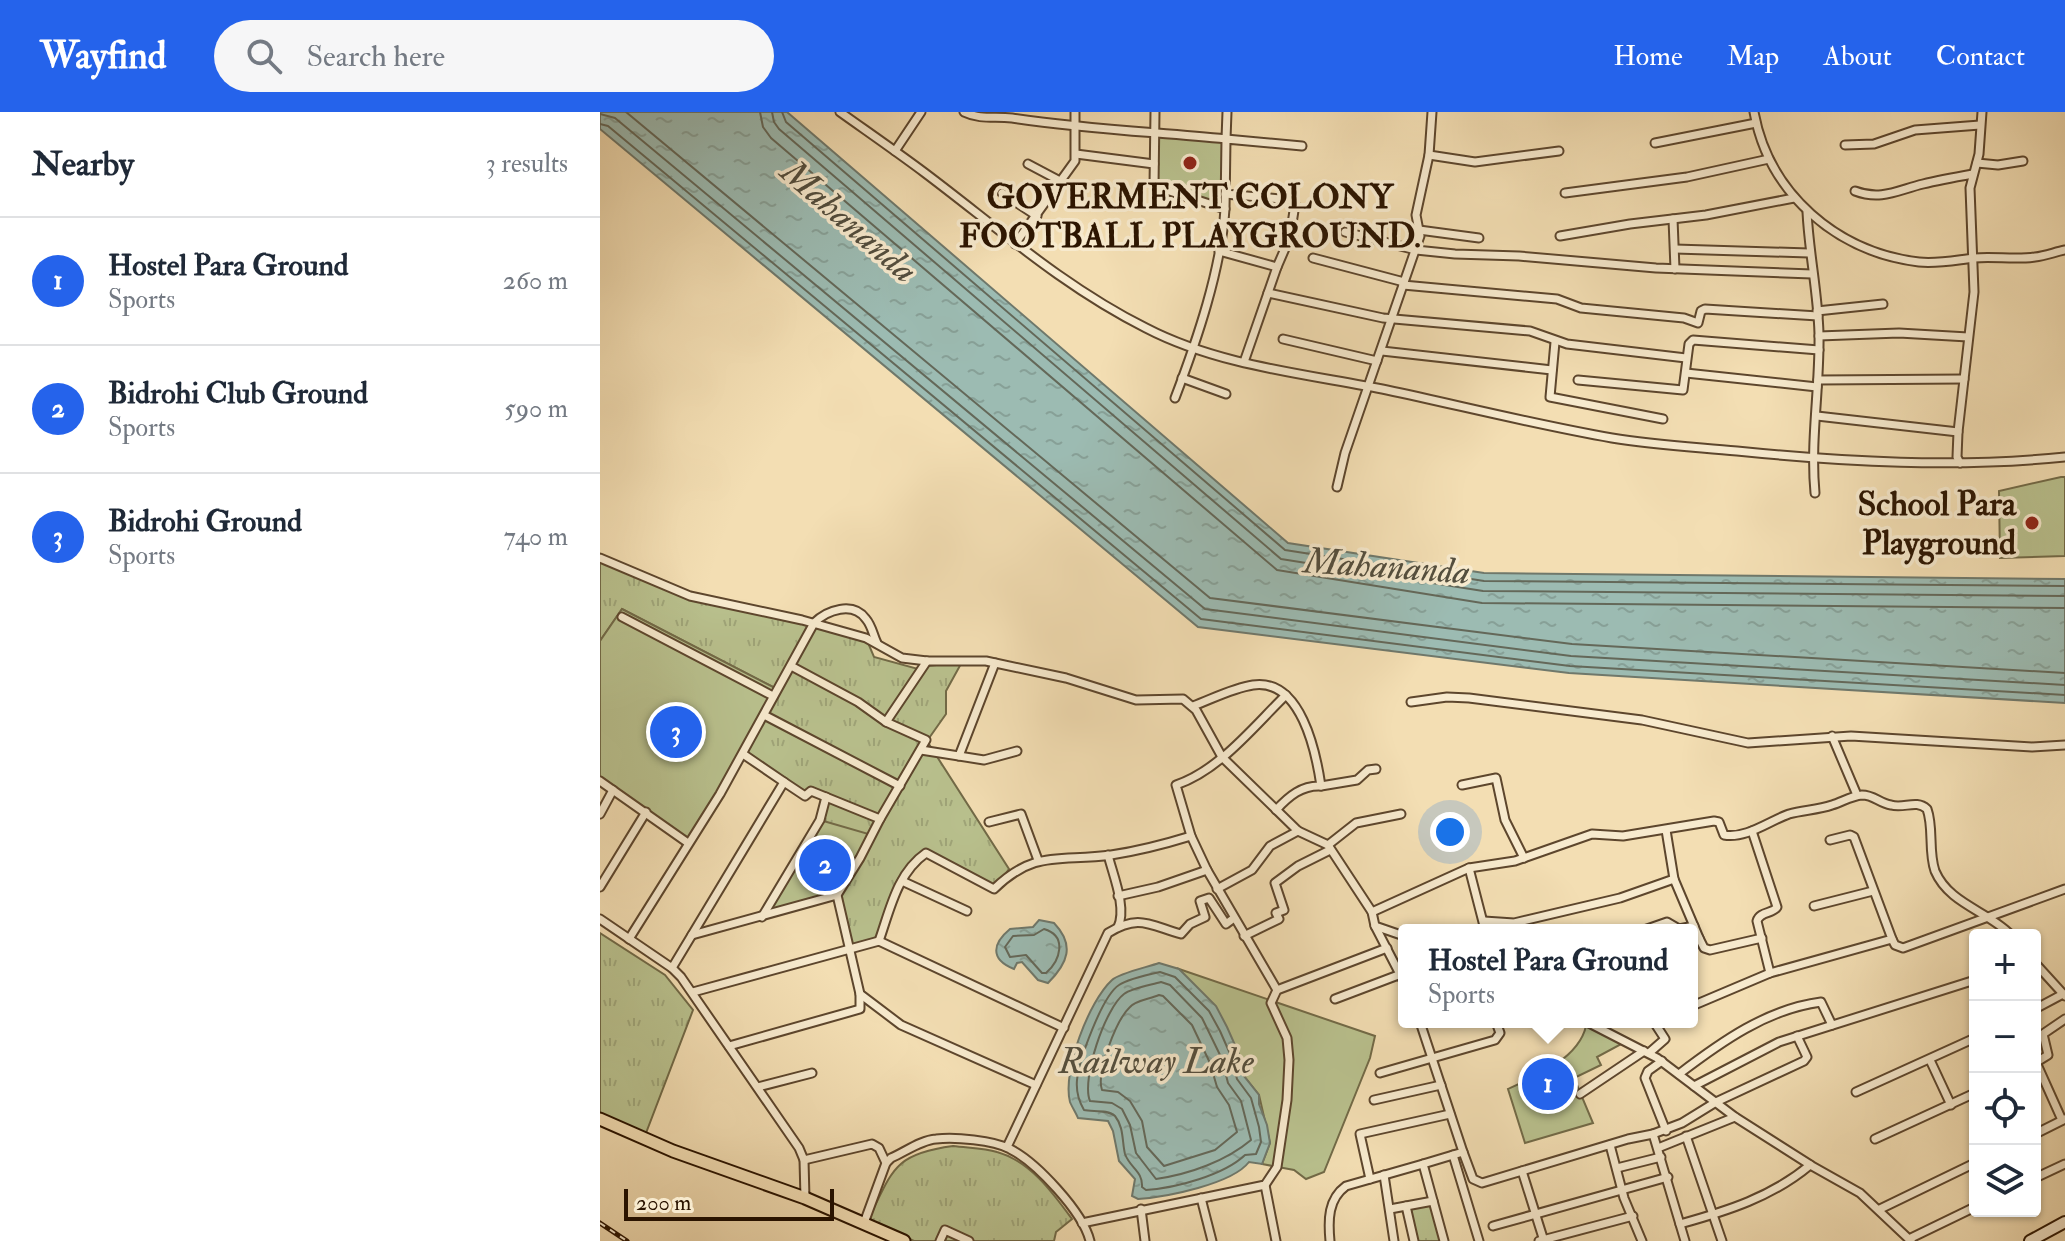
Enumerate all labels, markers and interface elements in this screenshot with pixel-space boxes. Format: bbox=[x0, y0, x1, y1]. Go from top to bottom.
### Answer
search box bbox=[214, 20, 774, 92]
text: Wayfind bbox=[40, 32, 166, 80]
icon: search bbox=[242, 34, 286, 78]
text: Search here bbox=[306, 38, 445, 75]
text: Home bbox=[1613, 39, 1683, 74]
text: Map bbox=[1727, 39, 1779, 74]
text: About bbox=[1823, 39, 1892, 74]
text: Contact bbox=[1936, 39, 2025, 74]
text: Nearby bbox=[32, 143, 134, 186]
text: 3 results bbox=[486, 148, 568, 180]
water label: Mahananda bbox=[770, 148, 927, 293]
marker: GOVERMENT COLONY FOOTBALL PLAYGROUND. bbox=[1181, 154, 1199, 172]
place label: GOVERMENT COLONY FOOTBALL PLAYGROUND. bbox=[959, 176, 1421, 258]
text: Hostel Para Ground bbox=[108, 247, 349, 284]
text: 1 bbox=[53, 265, 63, 297]
text: 260 m bbox=[503, 265, 568, 297]
text: Sports bbox=[108, 284, 175, 316]
text: Bidrohi Club Ground bbox=[108, 375, 368, 412]
text: 2 bbox=[51, 393, 65, 425]
text: 590 m bbox=[504, 393, 568, 425]
text: Sports bbox=[108, 412, 175, 444]
place label: School Para Playground bbox=[1857, 483, 2017, 565]
text: Bidrohi Ground bbox=[108, 503, 302, 540]
marker: School Para Playground bbox=[2023, 514, 2041, 532]
text: 3 bbox=[53, 521, 63, 553]
text: 740 m bbox=[504, 521, 568, 553]
water label: Mahananda bbox=[1300, 538, 1472, 595]
text: Sports bbox=[108, 540, 175, 572]
pin: 3 bbox=[650, 702, 702, 762]
your location bbox=[1430, 812, 1470, 852]
pin: 2 bbox=[799, 835, 851, 895]
popup bbox=[1398, 924, 1698, 1028]
map controls bbox=[1969, 929, 2041, 1217]
button: + bbox=[1969, 929, 2041, 1001]
text: Hostel Para Ground bbox=[1428, 942, 1668, 979]
text: Sports bbox=[1428, 979, 1495, 1011]
button: − bbox=[1969, 1001, 2041, 1073]
water label: Railway Lake bbox=[1057, 1039, 1255, 1084]
pin: 1 bbox=[1522, 1054, 1574, 1114]
button: locate bbox=[1969, 1073, 2041, 1145]
button: layers bbox=[1969, 1145, 2041, 1217]
scale bar bbox=[624, 1185, 834, 1221]
text: 200 m bbox=[636, 1189, 691, 1217]

